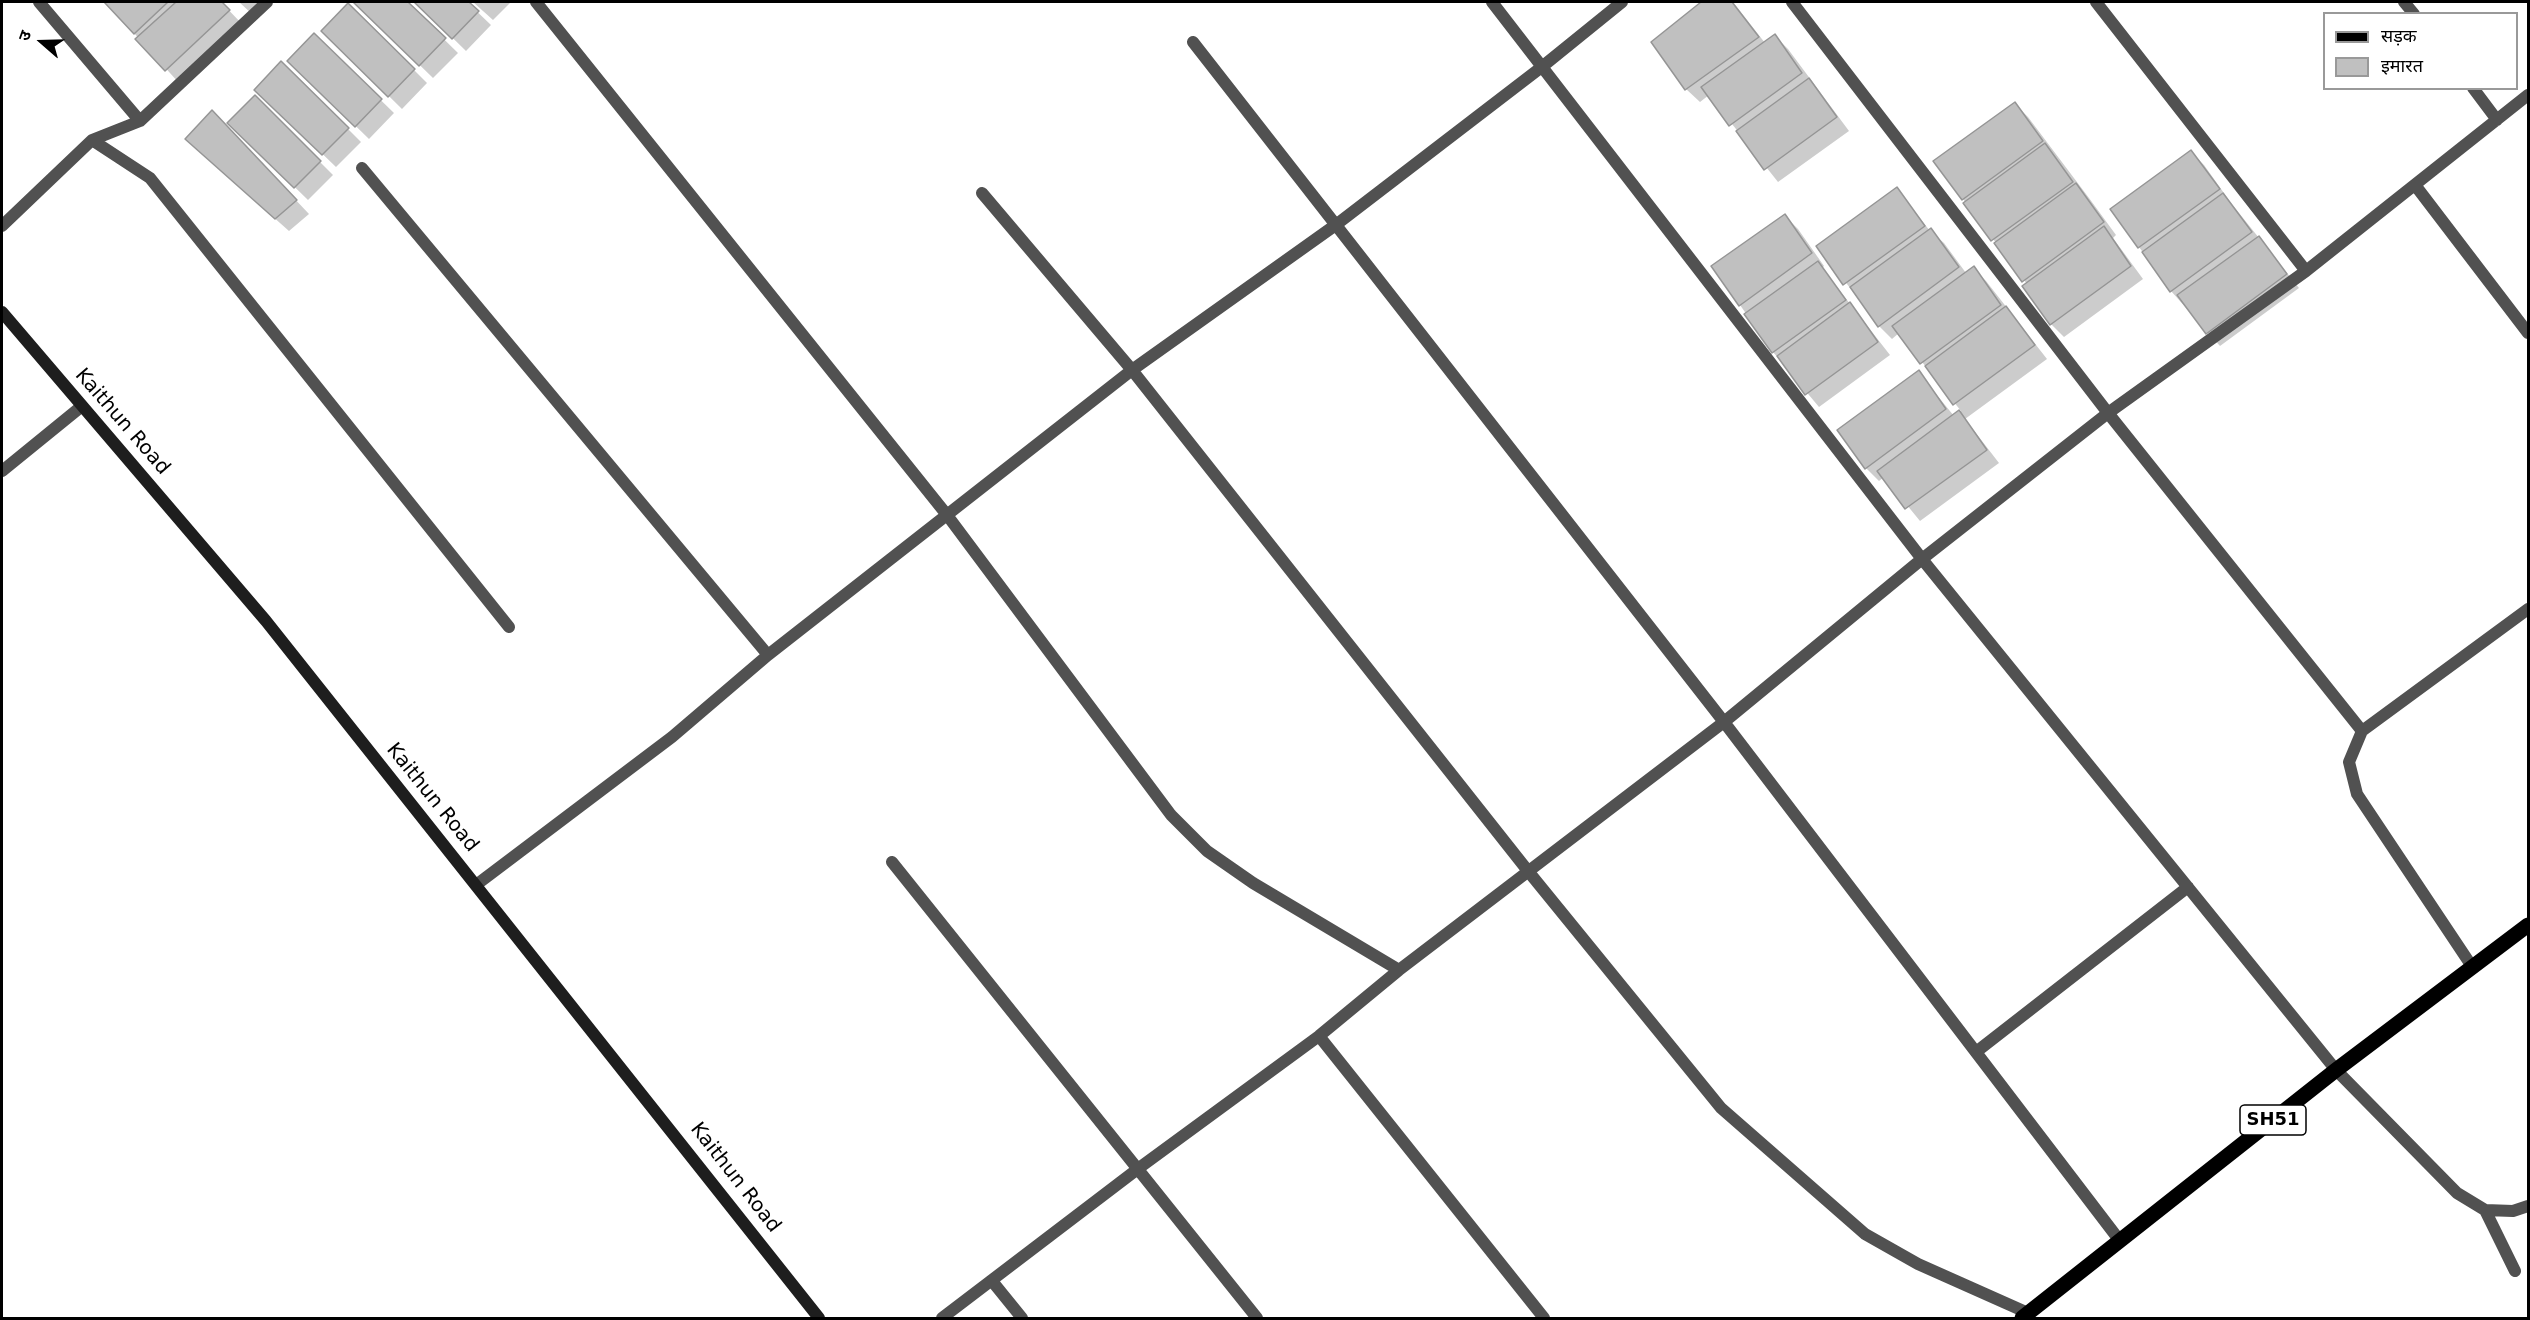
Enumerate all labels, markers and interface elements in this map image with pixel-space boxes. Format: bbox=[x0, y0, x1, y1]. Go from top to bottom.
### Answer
north arrow bbox=[12, 12, 72, 72]
legend bbox=[2323, 12, 2518, 90]
text: सड़क bbox=[2381, 25, 2417, 46]
text: उ bbox=[14, 28, 35, 43]
text: इमारत bbox=[2381, 55, 2423, 76]
street label: Kaithun Road bbox=[69, 364, 175, 480]
street label: Kaithun Road bbox=[381, 739, 483, 857]
road number: SH51 bbox=[2240, 1105, 2306, 1135]
street label: Kaithun Road bbox=[685, 1118, 785, 1238]

